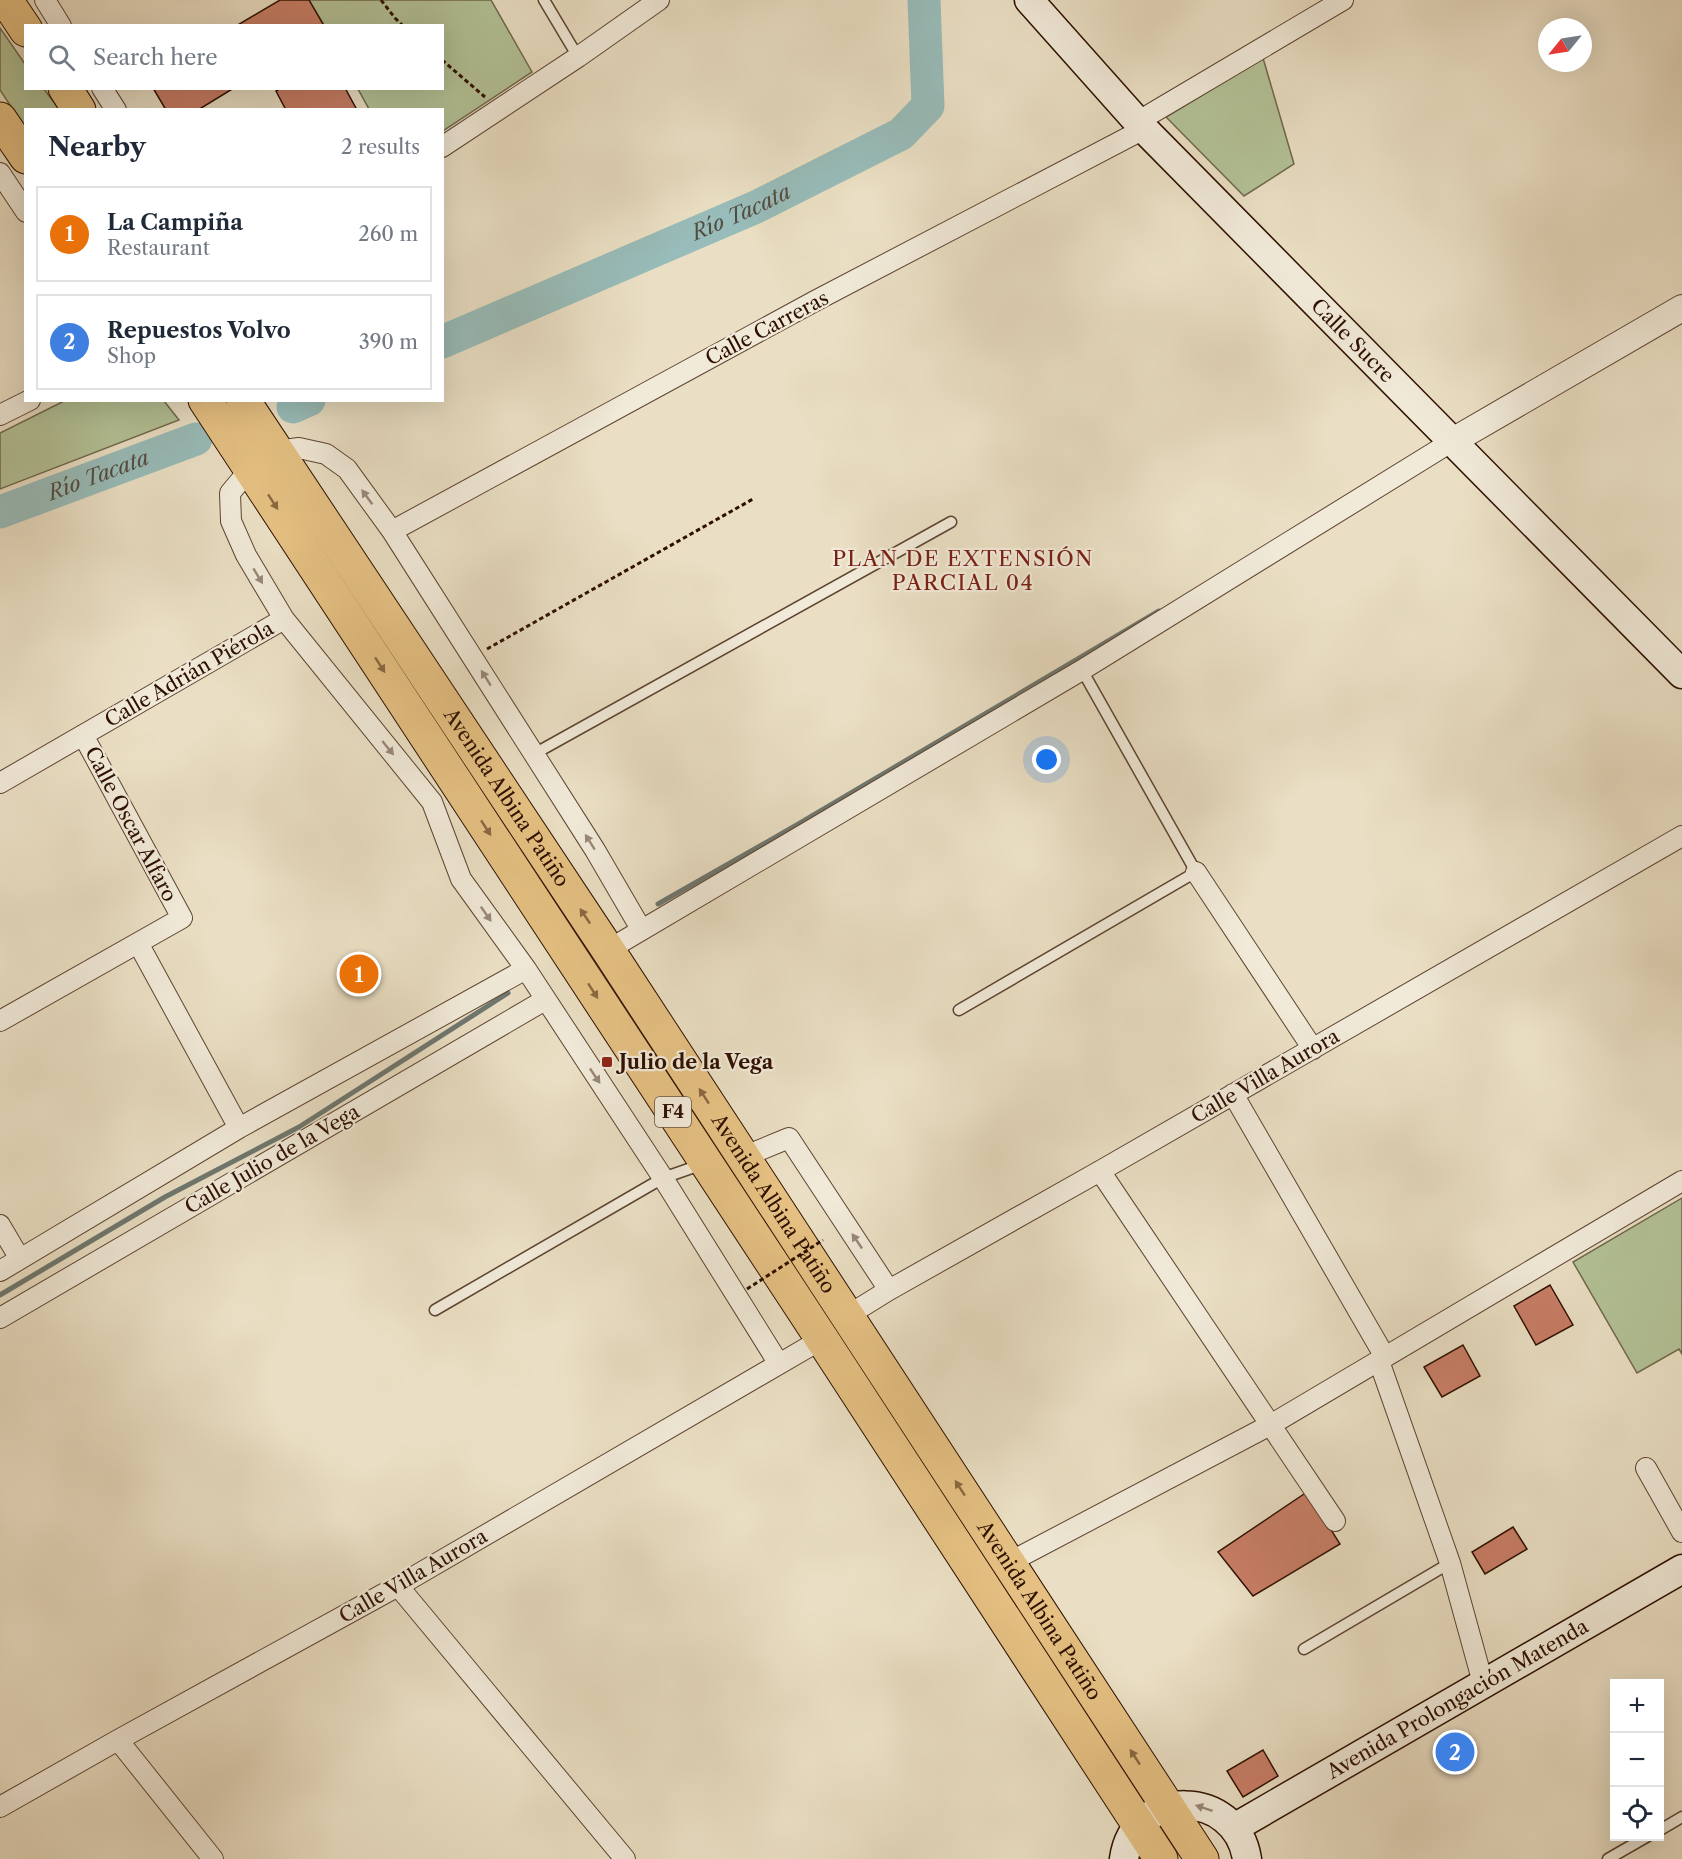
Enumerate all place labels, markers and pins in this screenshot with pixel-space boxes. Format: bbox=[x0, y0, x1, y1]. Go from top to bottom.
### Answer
pin: 1 bbox=[340, 952, 378, 996]
place label: Julio de la Vega bbox=[615, 1050, 774, 1074]
marker: Julio de la Vega bbox=[600, 1055, 614, 1069]
pin: 2 bbox=[1436, 1730, 1474, 1774]

